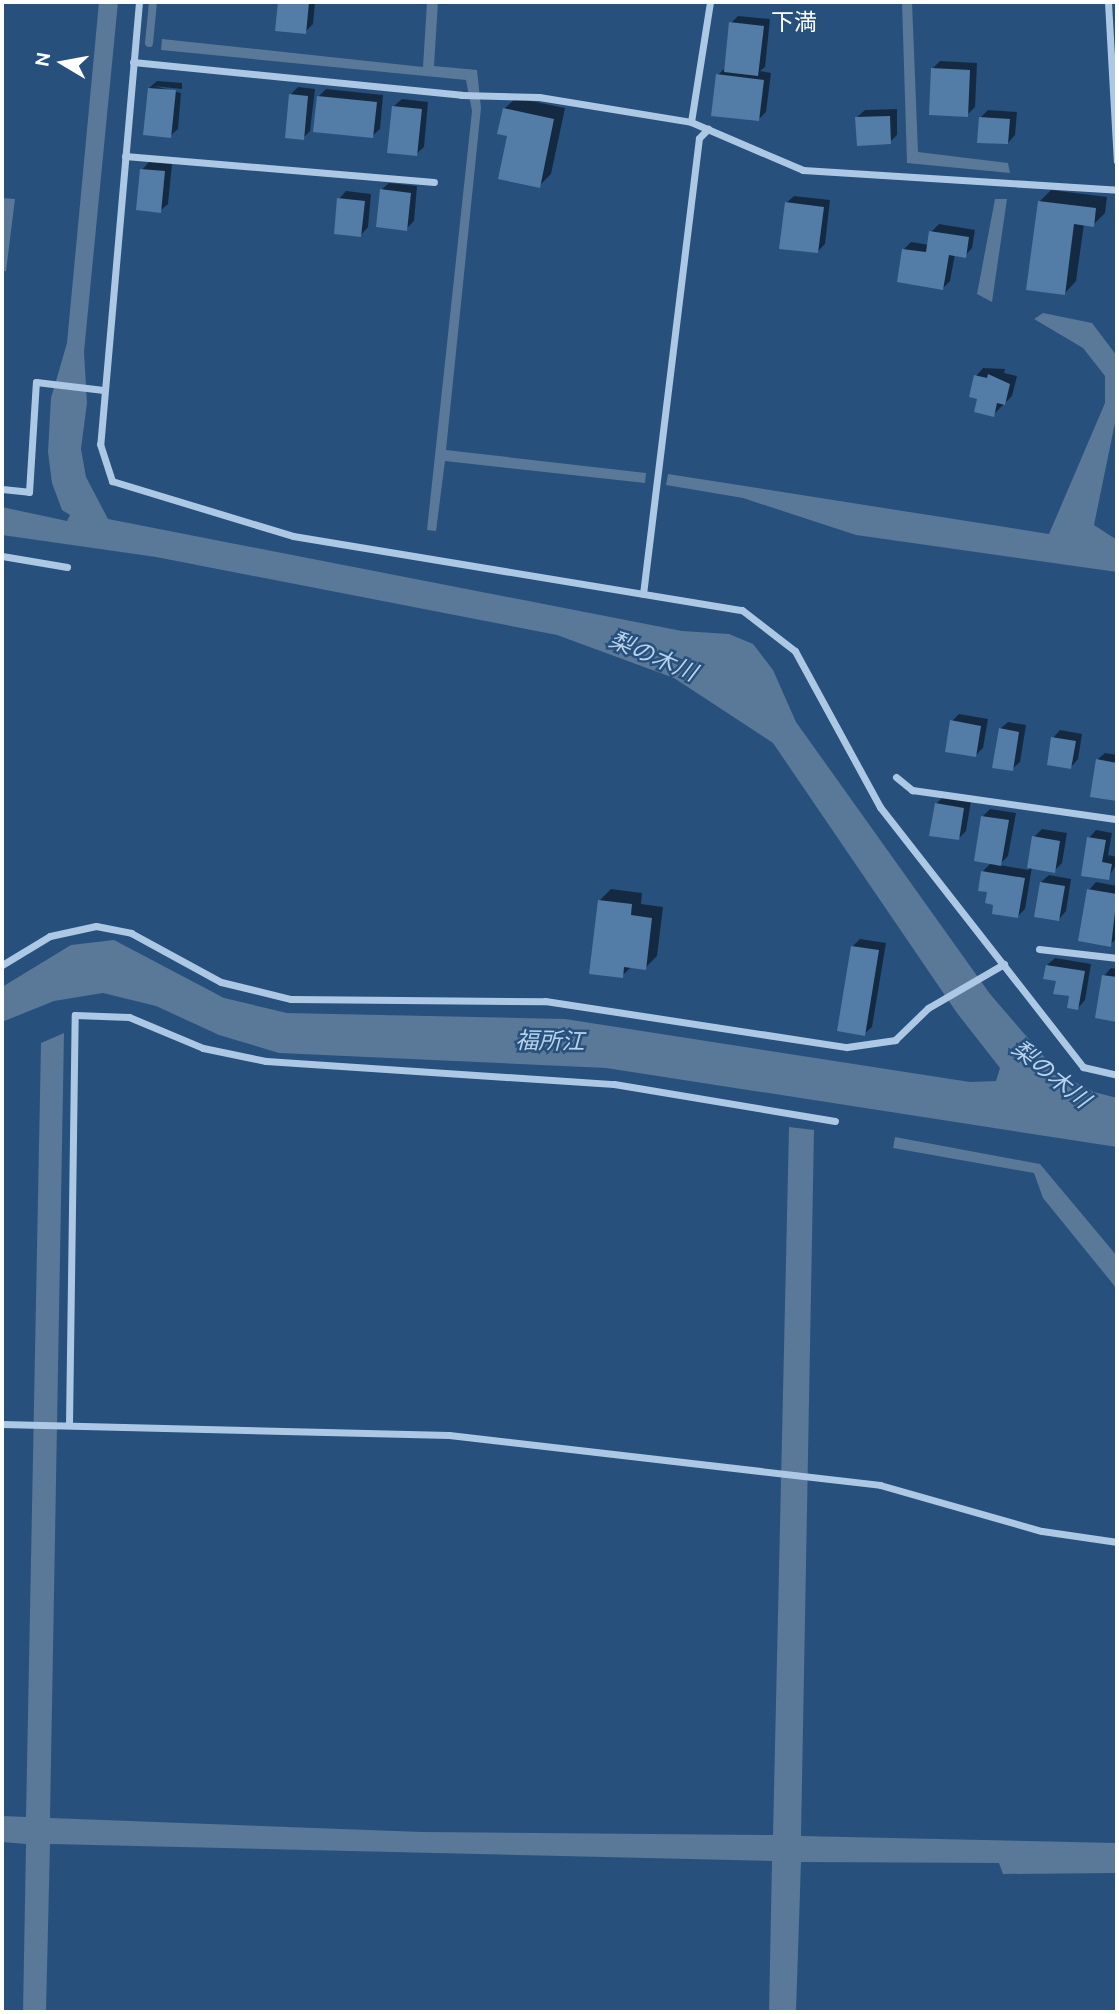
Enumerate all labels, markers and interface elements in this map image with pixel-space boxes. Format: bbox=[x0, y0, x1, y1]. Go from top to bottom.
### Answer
district label: 下満 bbox=[771, 8, 817, 36]
north arrow bbox=[28, 28, 98, 98]
text: N bbox=[30, 50, 54, 68]
water label: 梨の木川 bbox=[605, 625, 701, 687]
water label: 福所江 bbox=[515, 1027, 585, 1055]
water label: 梨の木川 bbox=[1007, 1034, 1095, 1114]

